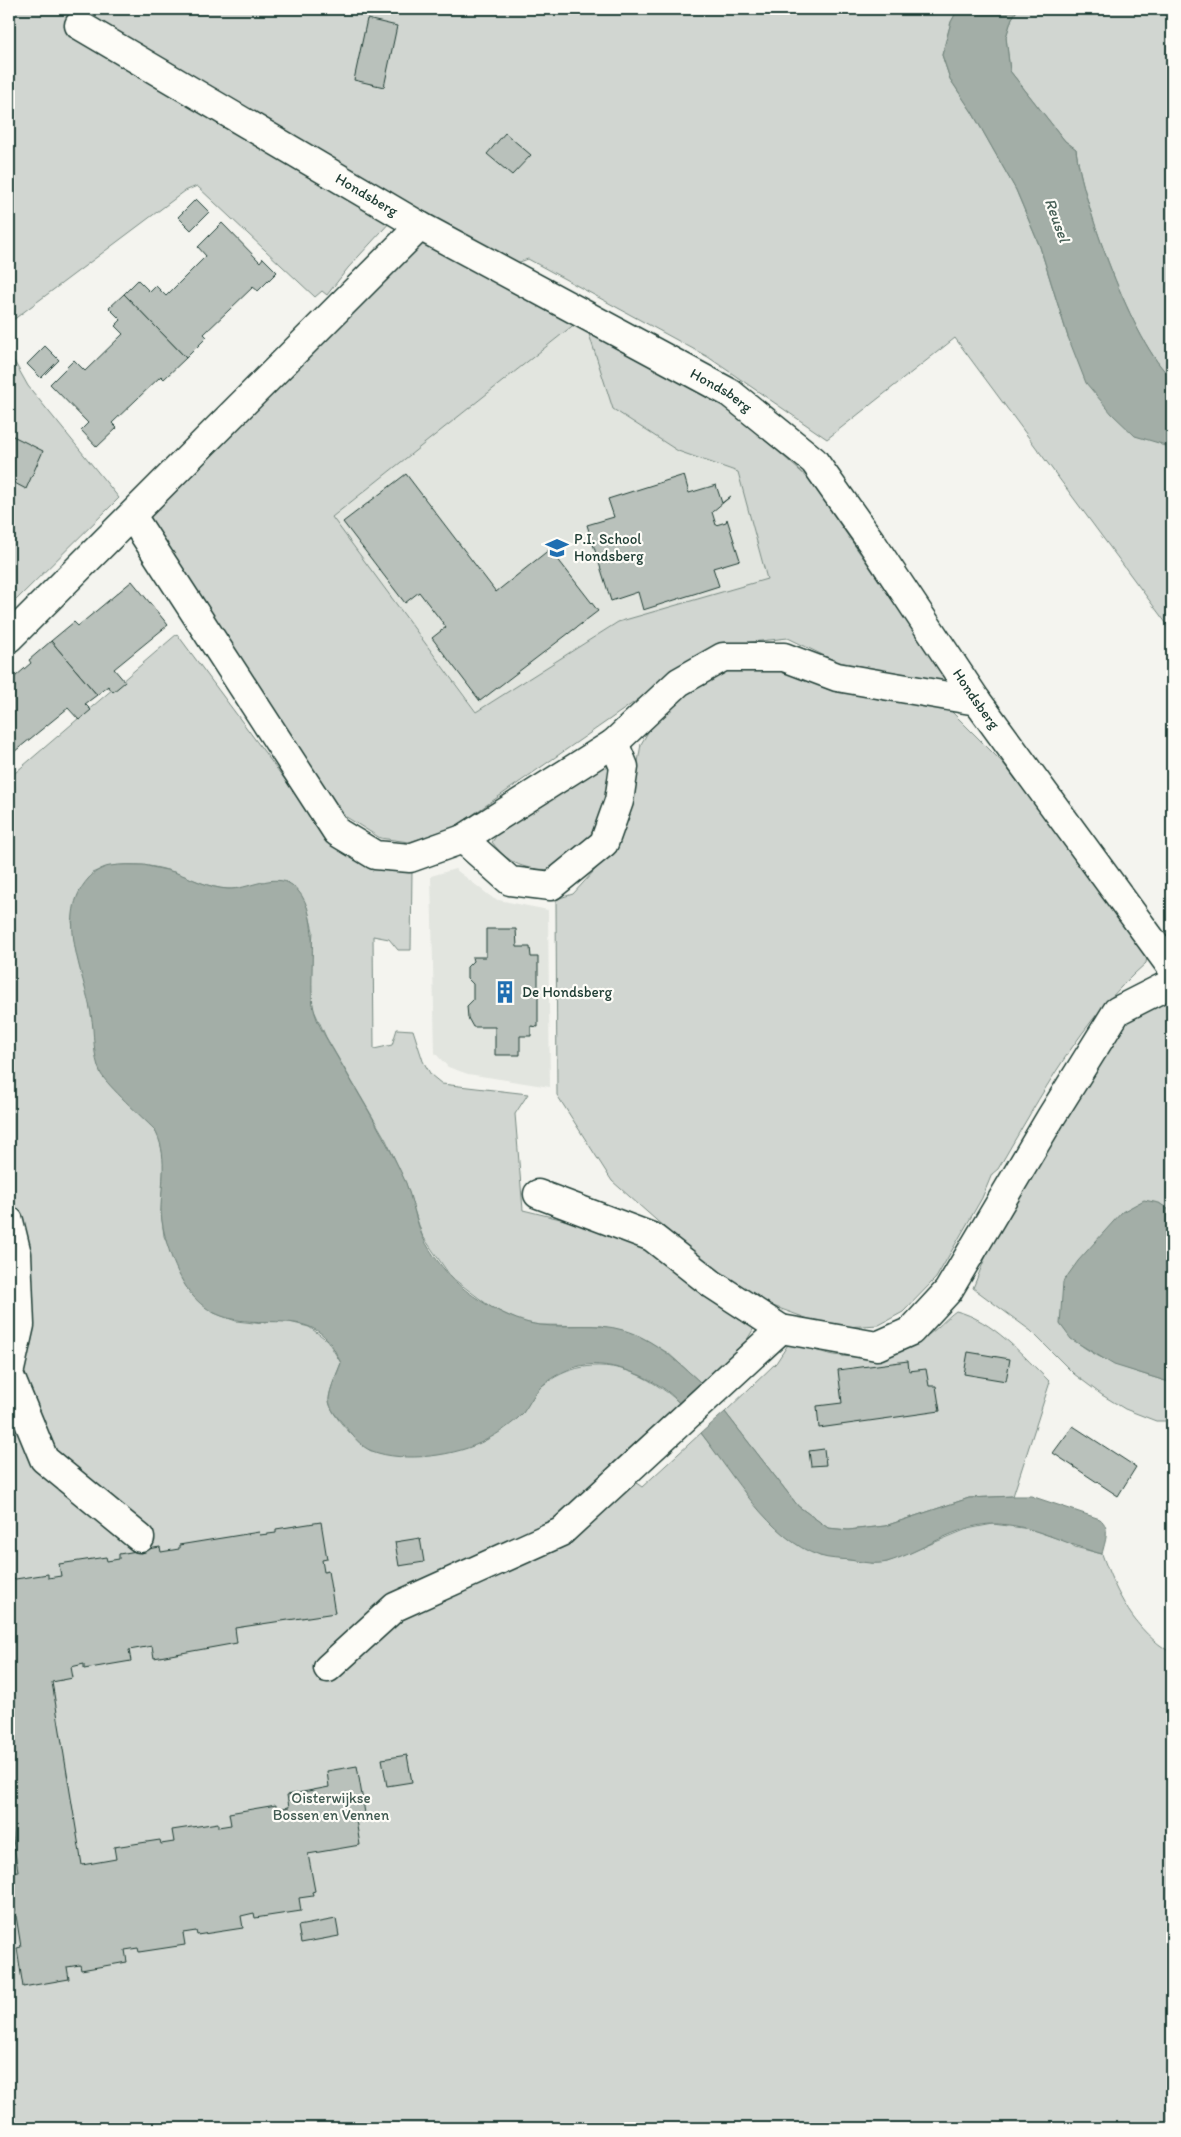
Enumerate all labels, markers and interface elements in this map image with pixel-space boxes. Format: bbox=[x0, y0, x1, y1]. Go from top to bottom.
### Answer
street label: Hondsberg bbox=[332, 169, 402, 220]
water label: Reusel bbox=[1041, 196, 1075, 246]
street label: Hondsberg bbox=[687, 364, 756, 416]
place label: P.I. School Hondsberg bbox=[574, 530, 644, 565]
school or university icon: P.I. School Hondsberg bbox=[544, 535, 570, 561]
street label: Hondsberg bbox=[949, 665, 1004, 733]
building icon: De Hondsberg bbox=[492, 979, 518, 1005]
place label: De Hondsberg bbox=[522, 983, 612, 1001]
park label: Oisterwijkse Bossen en Vennen bbox=[273, 1789, 390, 1824]

